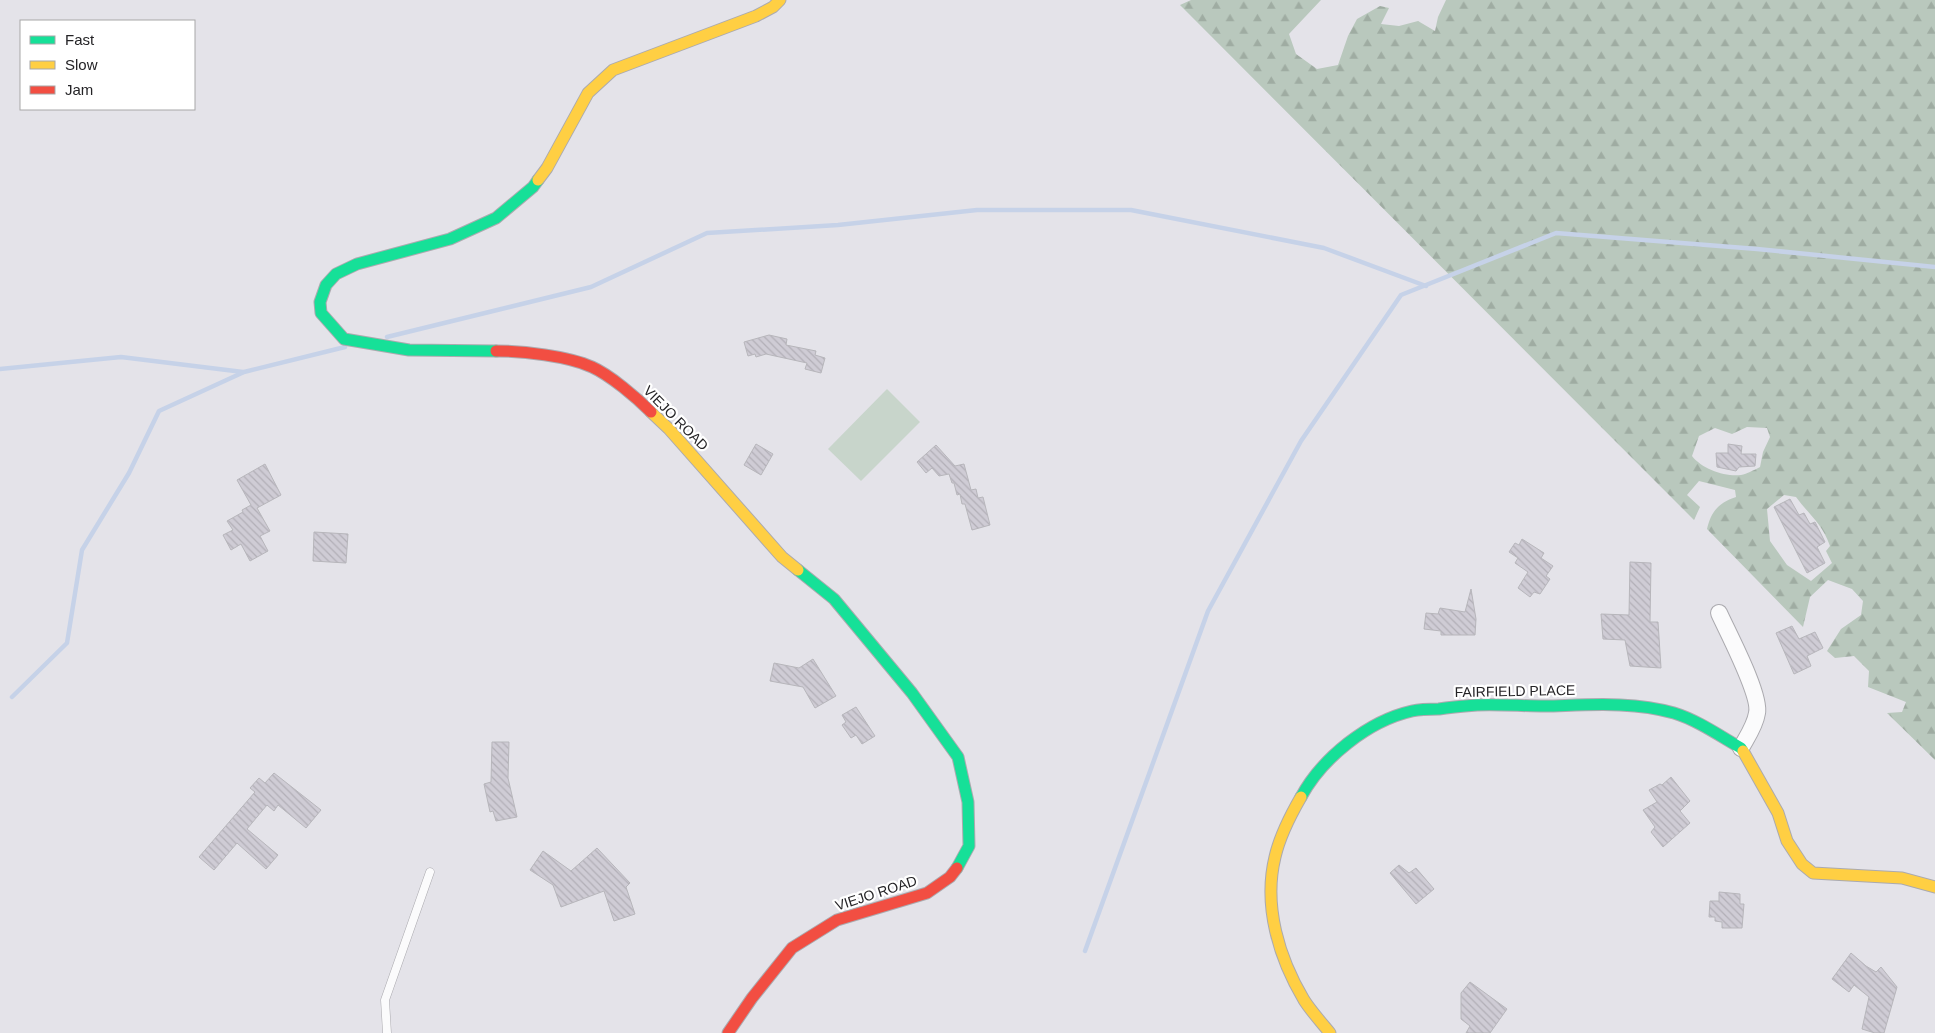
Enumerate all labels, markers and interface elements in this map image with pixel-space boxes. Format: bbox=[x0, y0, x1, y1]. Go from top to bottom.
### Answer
legend bbox=[20, 20, 195, 110]
text: Fast bbox=[65, 31, 95, 48]
text: Slow bbox=[65, 56, 98, 73]
text: Jam bbox=[65, 81, 93, 98]
street label: VIEJO ROAD bbox=[640, 382, 712, 454]
street label: FAIRFIELD PLACE bbox=[1455, 682, 1575, 700]
street label: VIEJO ROAD bbox=[833, 872, 919, 914]

